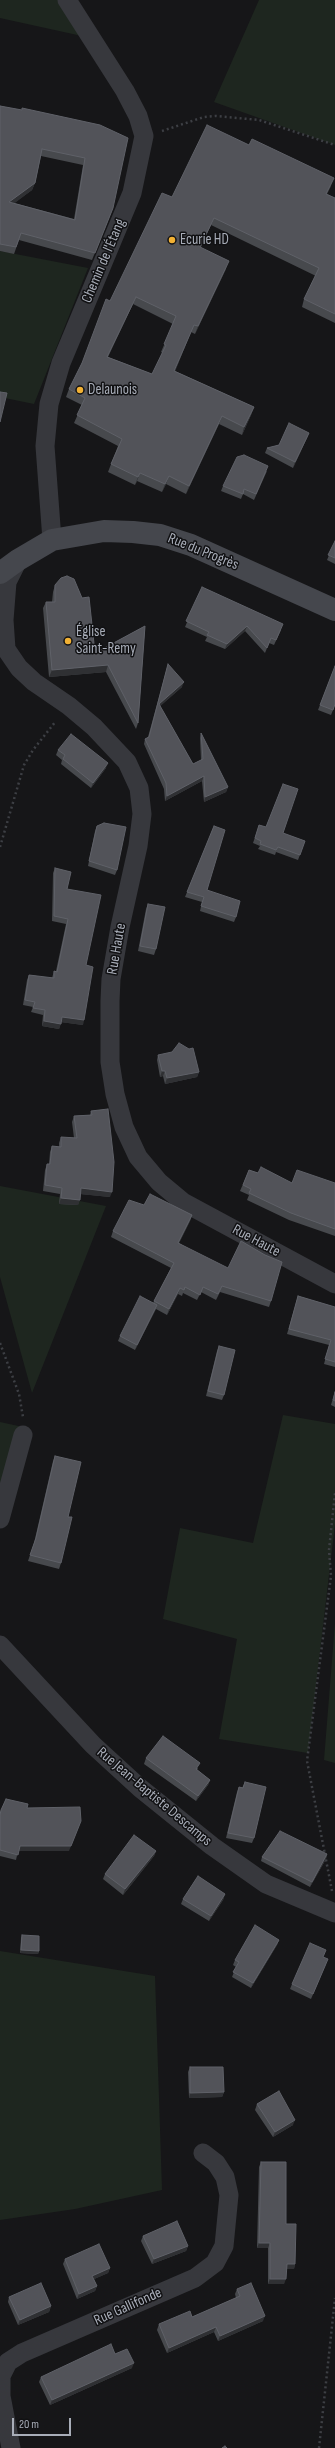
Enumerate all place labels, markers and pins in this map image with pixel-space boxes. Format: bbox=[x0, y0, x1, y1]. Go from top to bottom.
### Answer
place label: Ecurie HD bbox=[180, 231, 229, 249]
marker: Ecurie HD bbox=[167, 235, 177, 245]
place label: Delaunois bbox=[88, 381, 137, 399]
marker: Delaunois bbox=[75, 385, 85, 395]
place label: Église Saint-Remy bbox=[76, 623, 136, 658]
marker: Église Saint-Remy bbox=[63, 636, 73, 646]

